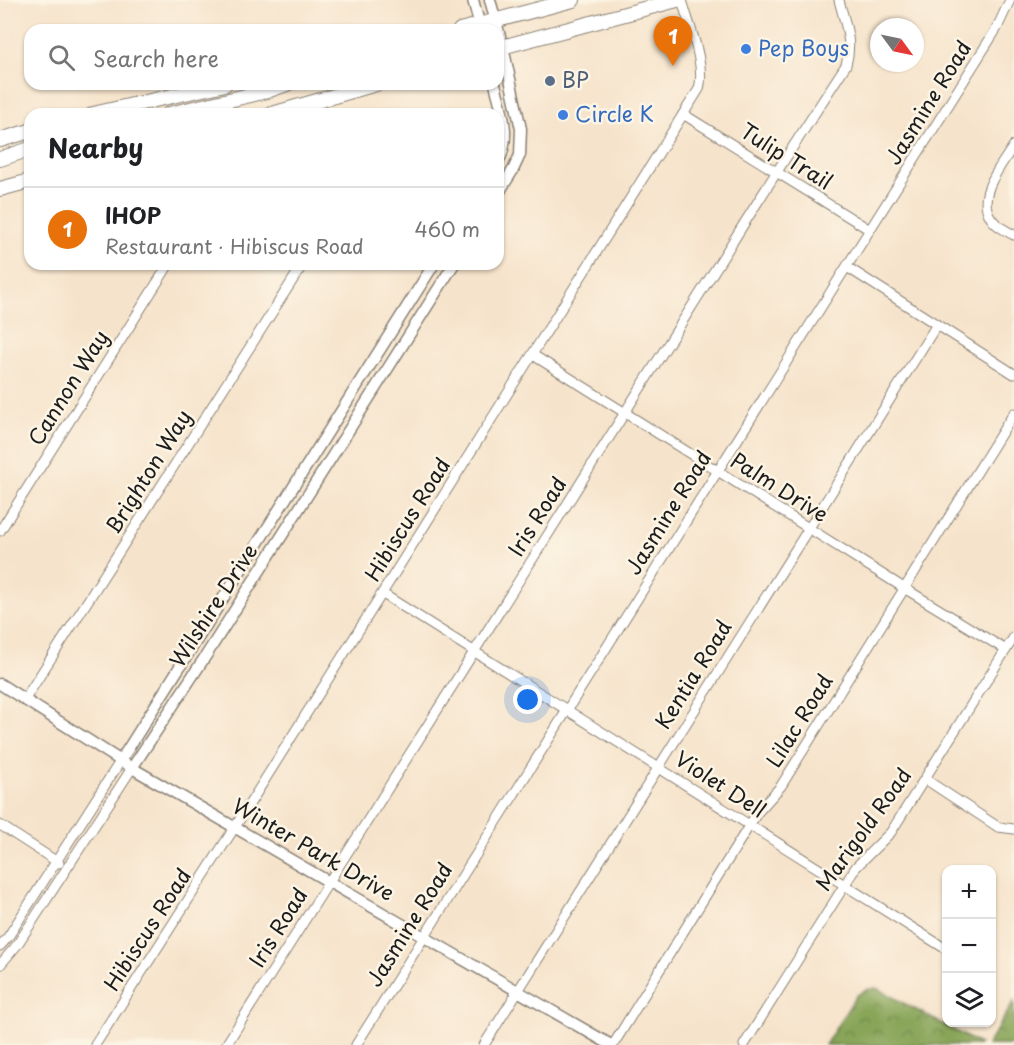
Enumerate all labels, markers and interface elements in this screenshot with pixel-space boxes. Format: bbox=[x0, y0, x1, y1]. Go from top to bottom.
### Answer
pin: 1 bbox=[654, 16, 692, 66]
north arrow bbox=[870, 18, 924, 72]
search box bbox=[24, 24, 504, 90]
place label: Pep Boys bbox=[758, 31, 849, 63]
street label: Jasmine Road bbox=[876, 34, 978, 170]
icon: search bbox=[45, 41, 78, 74]
text: Search here bbox=[93, 41, 219, 74]
marker: Pep Boys bbox=[739, 42, 753, 56]
place label: BP bbox=[562, 63, 589, 95]
marker: BP bbox=[543, 74, 557, 88]
place label: Circle K bbox=[575, 97, 654, 129]
marker: Circle K bbox=[556, 108, 570, 122]
street label: Tulip Trail bbox=[734, 114, 840, 196]
text: Nearby bbox=[48, 128, 143, 167]
text: IHOP bbox=[105, 198, 161, 231]
text: 1 bbox=[63, 214, 72, 244]
text: 460 m bbox=[414, 214, 480, 244]
text: Restaurant · Hibiscus Road bbox=[105, 231, 364, 261]
street label: Cannon Way bbox=[19, 323, 116, 451]
street label: Brighton Way bbox=[96, 403, 198, 539]
street label: Jasmine Road bbox=[616, 444, 718, 580]
street label: Palm Drive bbox=[725, 444, 835, 529]
street label: Hibiscus Road bbox=[356, 451, 457, 587]
street label: Iris Road bbox=[499, 470, 573, 562]
street label: Wilshire Drive bbox=[160, 537, 264, 673]
street label: Kentia Road bbox=[646, 613, 739, 735]
street label: Lilac Road bbox=[757, 667, 840, 773]
your location bbox=[513, 685, 542, 714]
street label: Violet Dell bbox=[669, 742, 773, 825]
street label: Marigold Road bbox=[807, 761, 918, 897]
street label: Winter Park Drive bbox=[227, 789, 401, 908]
street label: Jasmine Road bbox=[357, 856, 459, 992]
street label: Hibiscus Road bbox=[95, 861, 198, 997]
map controls bbox=[942, 865, 996, 1027]
button: + bbox=[942, 865, 996, 919]
street label: Iris Road bbox=[240, 881, 314, 973]
button: − bbox=[942, 919, 996, 973]
button: layers bbox=[942, 973, 996, 1027]

